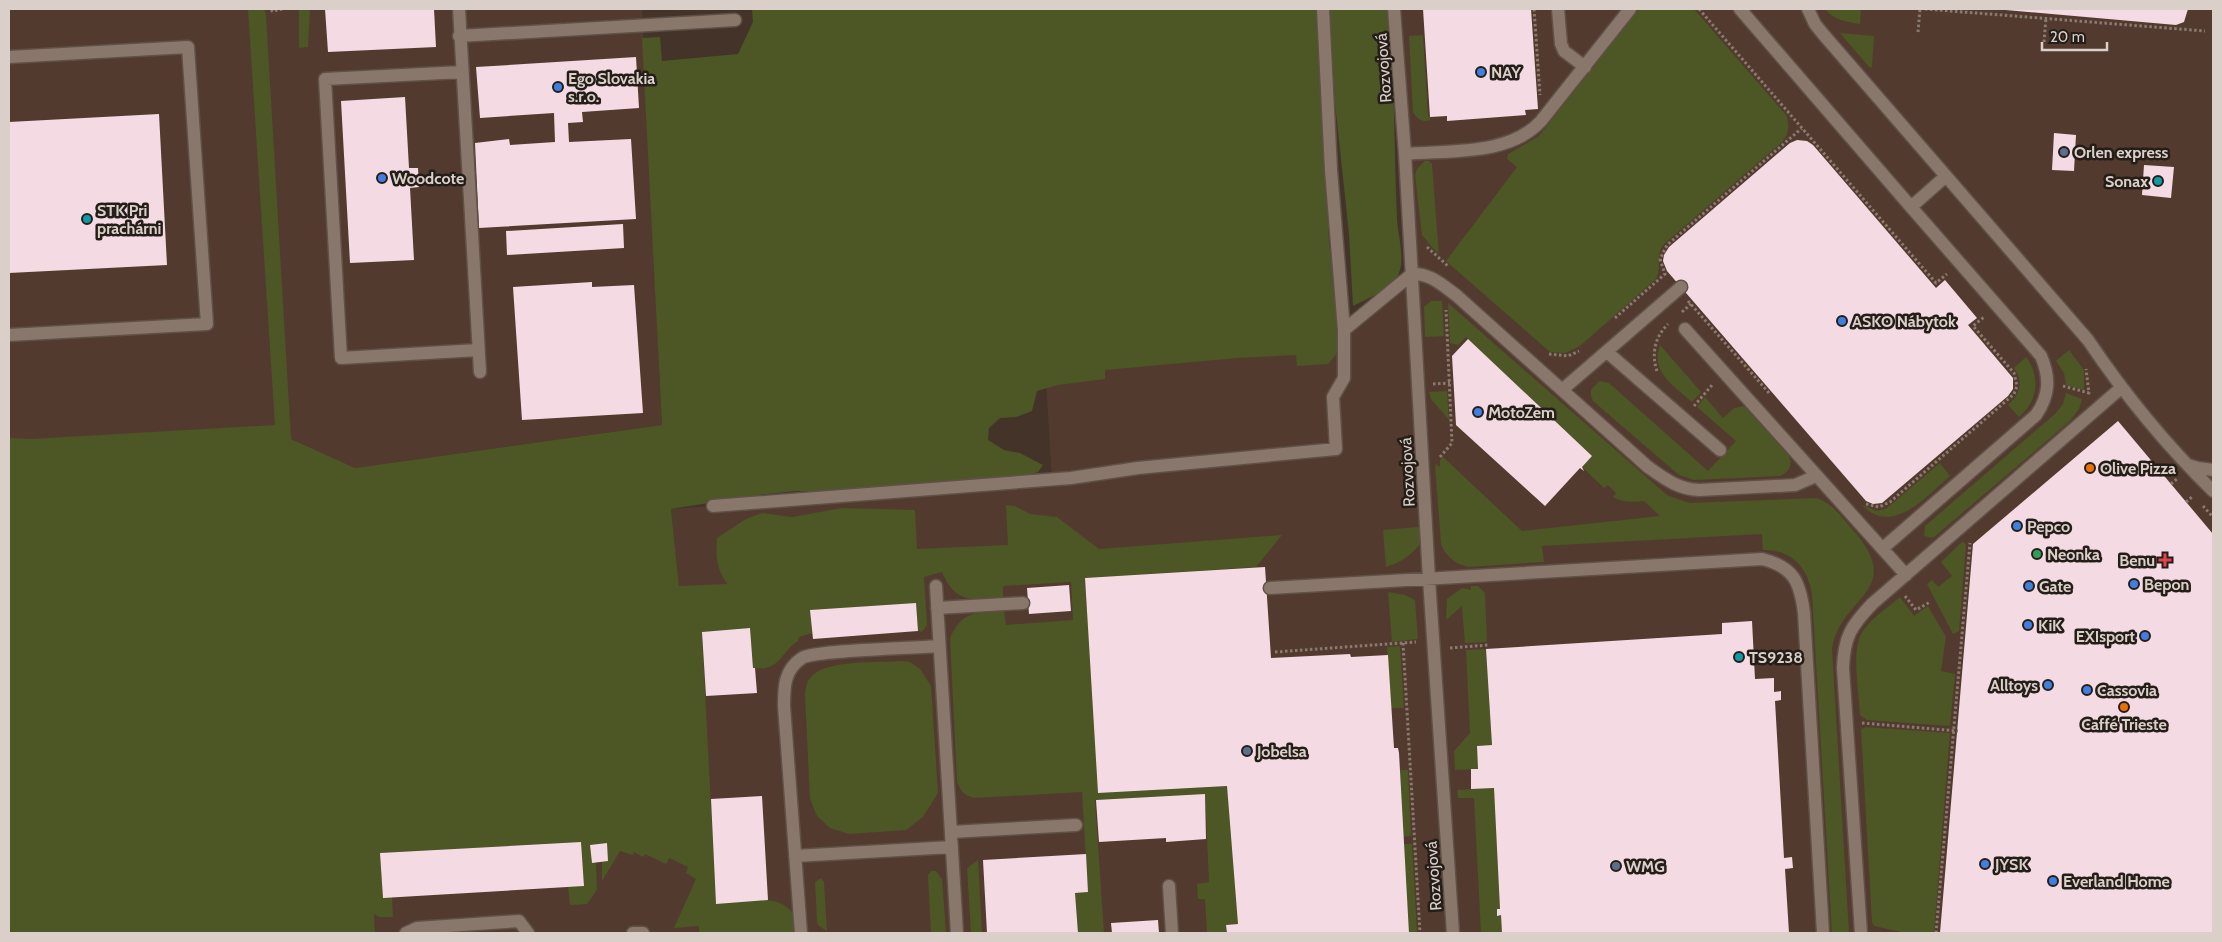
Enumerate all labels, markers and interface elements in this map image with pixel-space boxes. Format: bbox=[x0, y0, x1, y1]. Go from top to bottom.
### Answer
scale bar bbox=[2042, 20, 2107, 52]
text: 20 m bbox=[2050, 28, 2085, 46]
street label: Rozvojová bbox=[1372, 32, 1395, 103]
place label: NAY bbox=[1491, 63, 1521, 82]
marker: NAY bbox=[1475, 66, 1487, 78]
place label: Ego Slovakia s.r.o. bbox=[568, 69, 655, 106]
marker: Ego Slovakia s.r.o. bbox=[552, 81, 564, 93]
place label: Orlen express bbox=[2074, 143, 2168, 162]
marker: Orlen express bbox=[2058, 146, 2070, 158]
place label: Woodcote bbox=[392, 169, 464, 188]
marker: Woodcote bbox=[376, 172, 388, 184]
place label: Sonax bbox=[2105, 172, 2148, 191]
marker: Sonax bbox=[2152, 175, 2164, 187]
place label: STK Pri prachárni bbox=[97, 201, 161, 238]
marker: STK Pri prachárni bbox=[81, 213, 93, 225]
place label: ASKO Nábytok bbox=[1852, 312, 1956, 331]
marker: ASKO Nábytok bbox=[1836, 315, 1848, 327]
place label: MotoZem bbox=[1488, 403, 1555, 422]
marker: MotoZem bbox=[1472, 406, 1484, 418]
street label: Rozvojová bbox=[1396, 436, 1419, 507]
place label: Olive Pizza bbox=[2100, 459, 2176, 478]
marker: Olive Pizza bbox=[2084, 462, 2096, 474]
place label: Pepco bbox=[2027, 517, 2070, 536]
marker: Pepco bbox=[2011, 520, 2023, 532]
place label: Neonka bbox=[2047, 545, 2100, 564]
marker: Neonka bbox=[2031, 548, 2043, 560]
place label: Benu bbox=[2119, 551, 2155, 570]
marker: Benu bbox=[2159, 554, 2171, 566]
place label: Bepon bbox=[2144, 575, 2189, 594]
place label: Gate bbox=[2039, 577, 2071, 596]
marker: Bepon bbox=[2128, 578, 2140, 590]
marker: Gate bbox=[2023, 580, 2035, 592]
place label: KiK bbox=[2038, 616, 2062, 635]
marker: KiK bbox=[2022, 619, 2034, 631]
place label: EXIsport bbox=[2076, 627, 2135, 646]
marker: EXIsport bbox=[2139, 630, 2151, 642]
place label: TS9238 bbox=[1749, 648, 1803, 667]
marker: TS9238 bbox=[1733, 651, 1745, 663]
place label: Alltoys bbox=[1990, 676, 2038, 695]
marker: Alltoys bbox=[2042, 679, 2054, 691]
place label: Cassovia bbox=[2097, 681, 2157, 700]
marker: Cassovia bbox=[2081, 684, 2093, 696]
marker: Caffé Trieste bbox=[2118, 701, 2130, 713]
place label: Caffé Trieste bbox=[2081, 715, 2167, 734]
place label: Jobelsa bbox=[1256, 742, 1307, 761]
marker: Jobelsa bbox=[1241, 745, 1253, 757]
street label: Rozvojová bbox=[1422, 840, 1445, 911]
place label: JYSK bbox=[1994, 855, 2028, 874]
place label: WMG bbox=[1626, 857, 1665, 876]
marker: JYSK bbox=[1979, 858, 1991, 870]
marker: WMG bbox=[1610, 860, 1622, 872]
place label: Everland Home bbox=[2063, 872, 2170, 891]
marker: Everland Home bbox=[2047, 875, 2059, 887]

